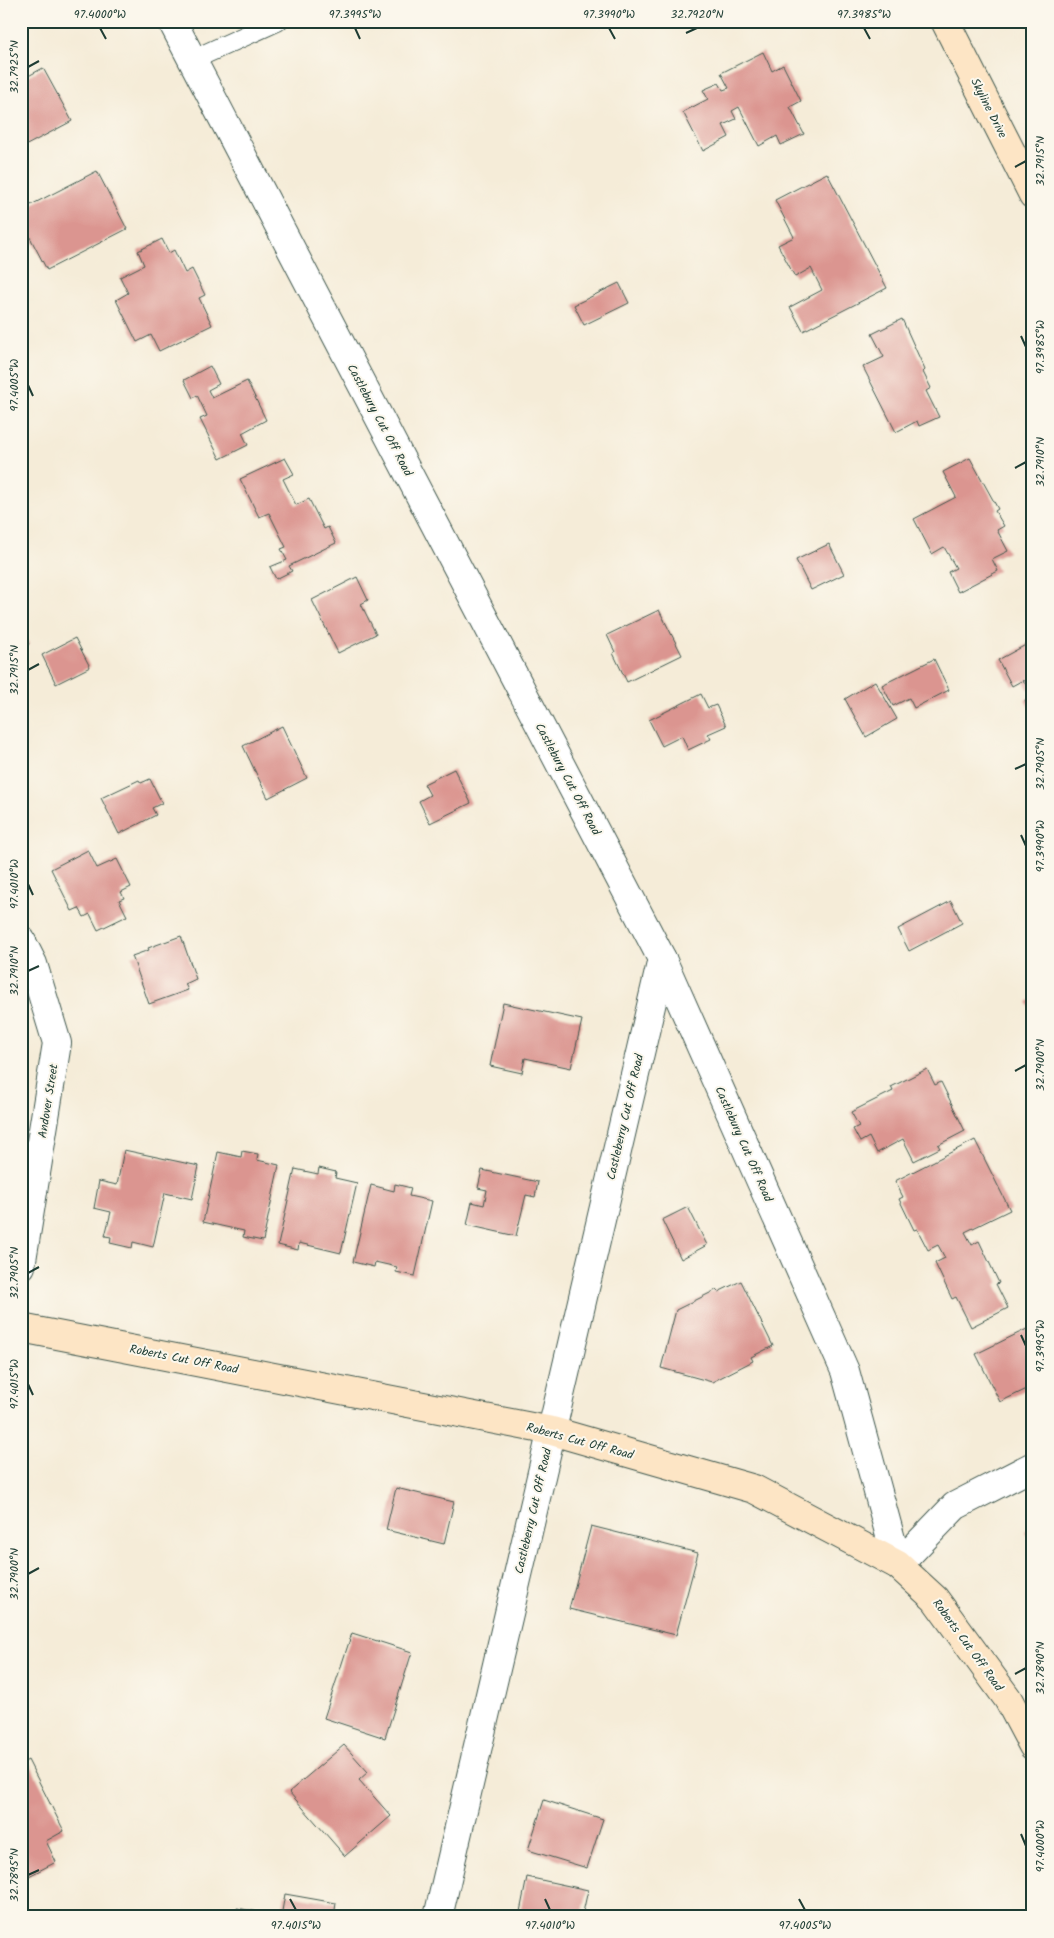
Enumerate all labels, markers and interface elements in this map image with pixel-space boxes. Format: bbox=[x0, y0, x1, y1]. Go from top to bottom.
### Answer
text: 97.4000°W bbox=[74, 5, 126, 24]
text: 97.3995°W bbox=[329, 5, 381, 24]
text: 97.3990°W bbox=[583, 5, 635, 24]
text: 32.7920°N bbox=[670, 5, 724, 24]
text: 97.3985°W bbox=[837, 5, 891, 24]
text: 32.7925°N bbox=[5, 40, 24, 94]
street label: Skyline Drive bbox=[965, 75, 1012, 142]
text: 32.7915°N bbox=[1031, 136, 1050, 186]
text: 97.3985°W bbox=[1031, 320, 1050, 374]
text: 97.4005°W bbox=[5, 359, 24, 411]
street label: Castlebury Cut Off Road bbox=[342, 361, 418, 481]
text: 32.7910°N bbox=[1031, 437, 1050, 487]
text: 32.7915°N bbox=[5, 645, 24, 695]
street label: Castlebury Cut Off Road bbox=[530, 720, 606, 840]
text: 32.7905°N bbox=[1031, 738, 1050, 790]
text: 97.3990°W bbox=[1031, 820, 1050, 872]
text: 97.4010°W bbox=[5, 859, 24, 909]
text: 32.7910°N bbox=[5, 946, 24, 996]
text: 32.7900°N bbox=[1031, 1039, 1050, 1091]
street label: Castleberry Cut Off Road bbox=[602, 1051, 649, 1182]
street label: Andover Street bbox=[33, 1062, 64, 1140]
street label: Castlebury Cut Off Road bbox=[709, 1083, 778, 1206]
text: 32.7905°N bbox=[5, 1247, 24, 1299]
text: 97.3995°W bbox=[1031, 1320, 1050, 1372]
street label: Roberts Cut Off Road bbox=[128, 1340, 241, 1380]
text: 97.4015°W bbox=[5, 1359, 24, 1409]
street label: Roberts Cut Off Road bbox=[524, 1418, 637, 1465]
street label: Castleberry Cut Off Road bbox=[510, 1445, 557, 1576]
text: 32.7900°N bbox=[5, 1548, 24, 1600]
street label: Roberts Cut Off Road bbox=[927, 1595, 1008, 1696]
text: 32.7890°N bbox=[1031, 1641, 1050, 1695]
text: 97.4000°W bbox=[1031, 1820, 1050, 1872]
text: 32.7895°N bbox=[5, 1848, 24, 1902]
text: 97.4015°W bbox=[271, 1916, 321, 1935]
text: 97.4010°W bbox=[525, 1916, 575, 1935]
text: 97.4005°W bbox=[779, 1916, 831, 1935]

